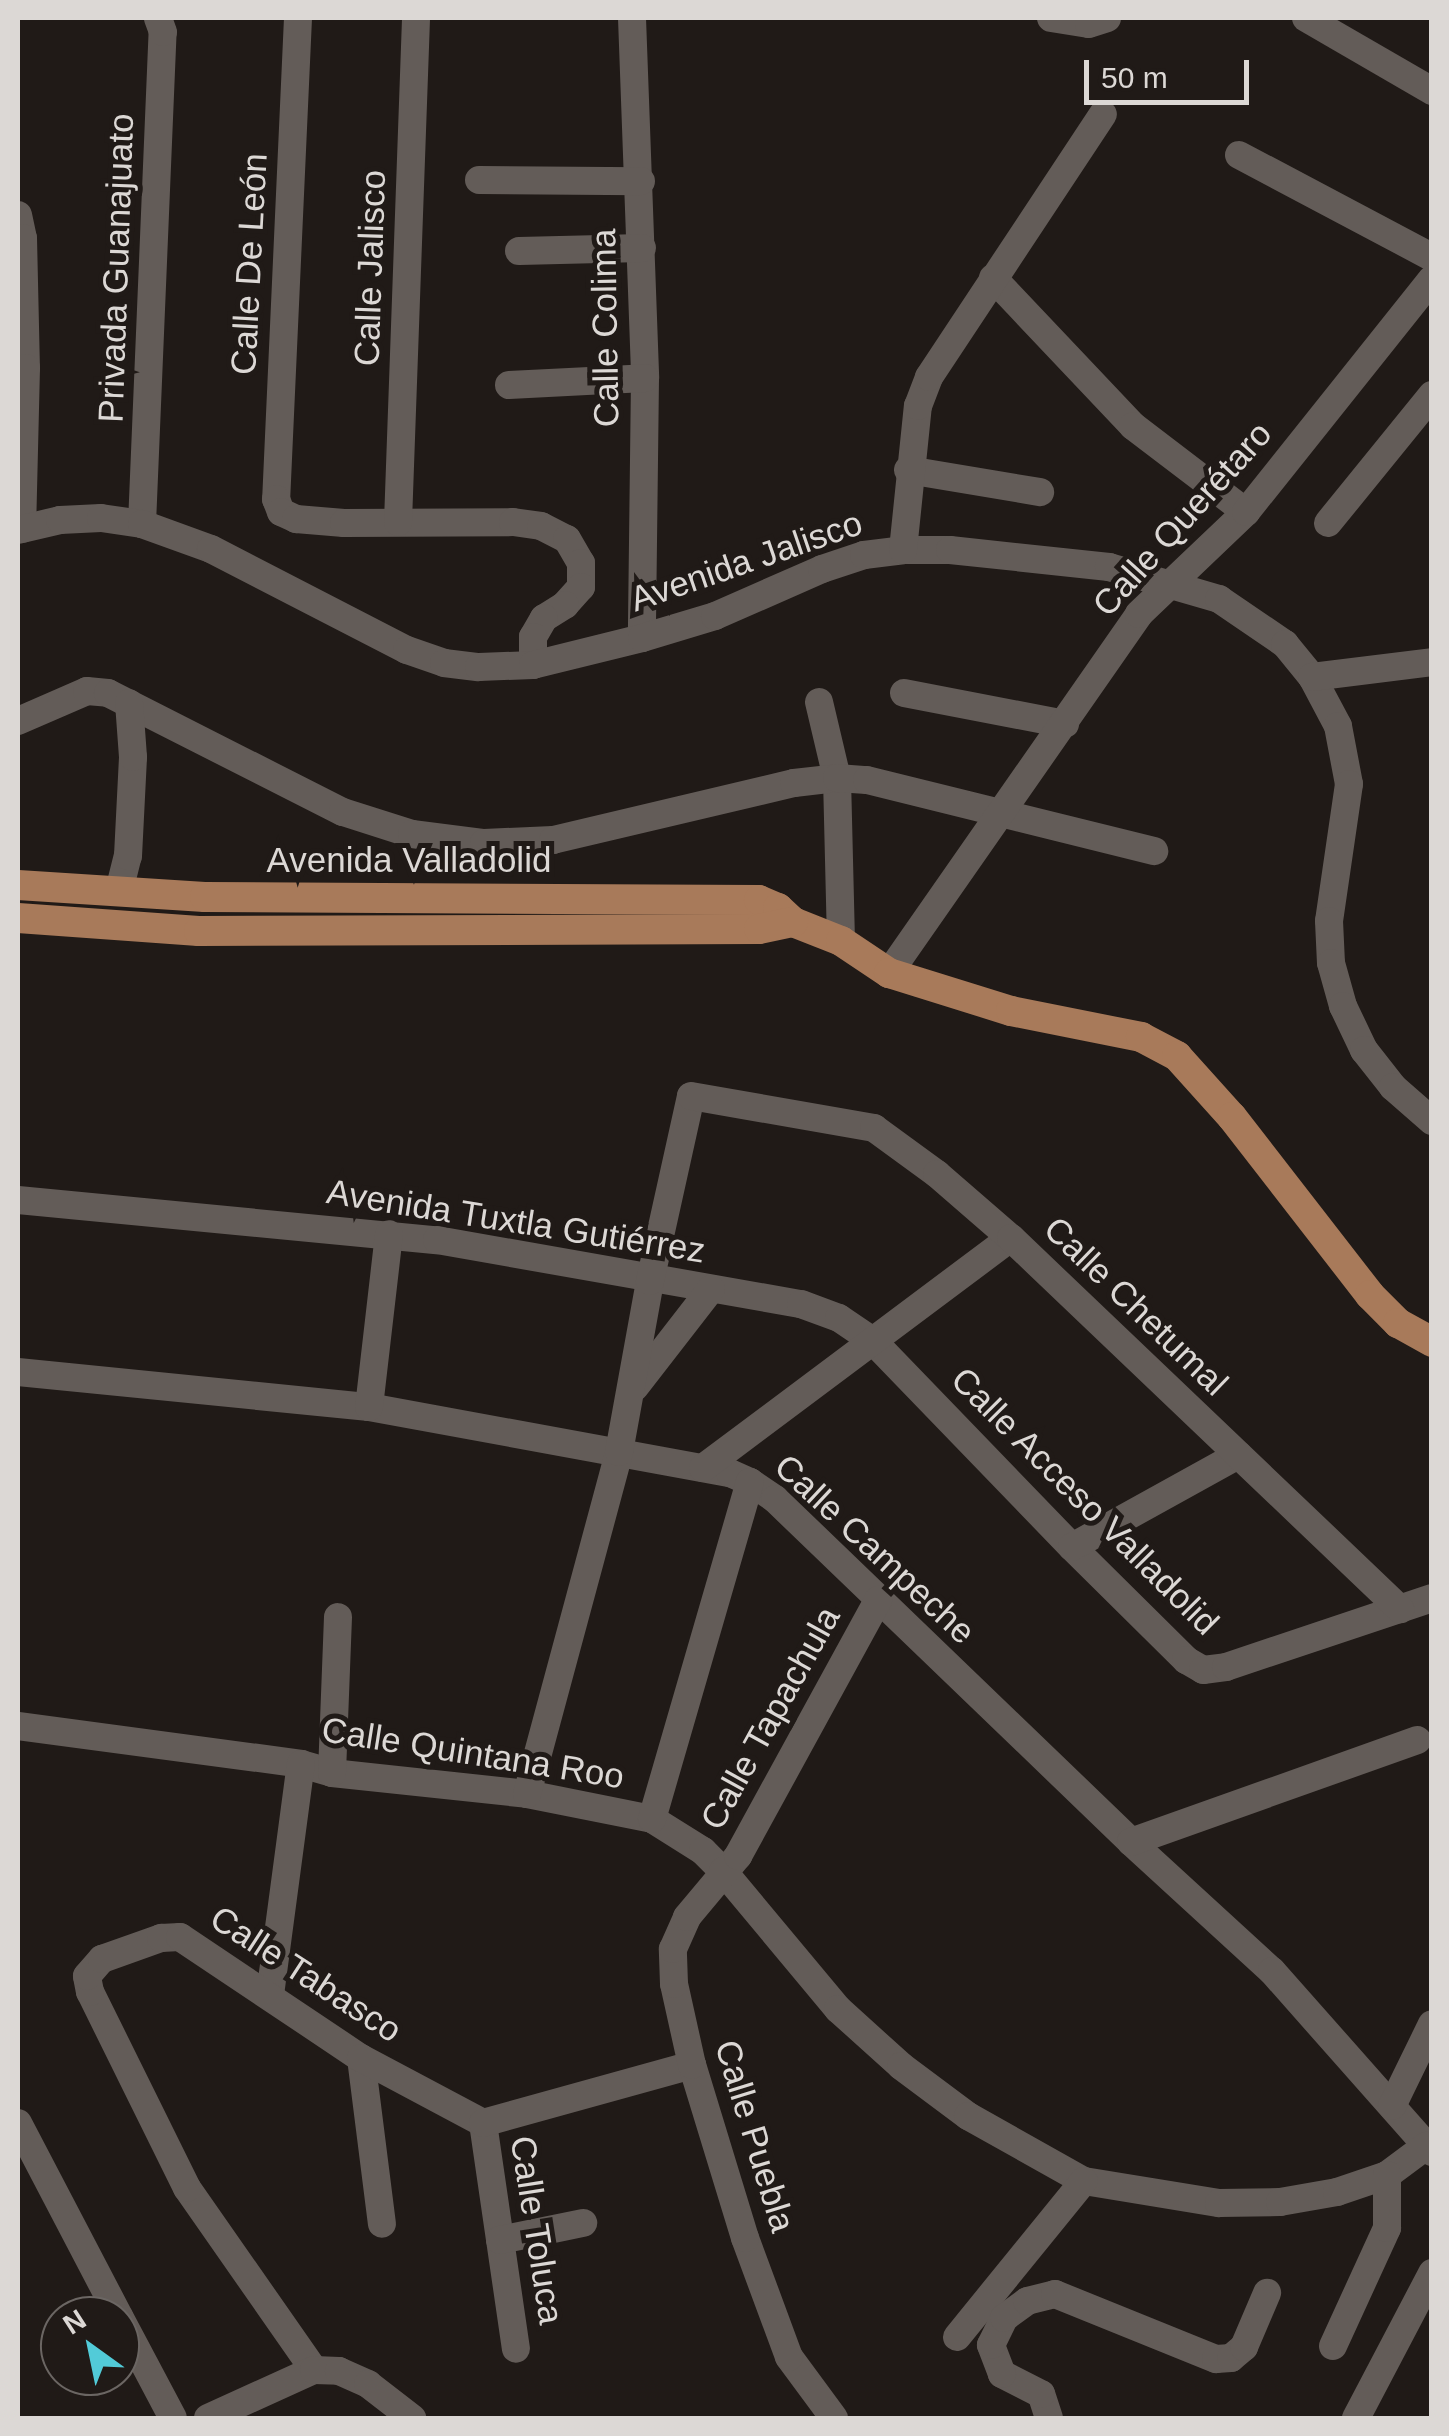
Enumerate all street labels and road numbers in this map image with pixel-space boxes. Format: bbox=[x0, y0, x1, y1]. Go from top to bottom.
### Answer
street label: Privada Guanajuato bbox=[90, 113, 142, 423]
street label: Calle De León bbox=[222, 152, 276, 376]
street label: Calle Jalisco bbox=[346, 169, 394, 367]
street label: Calle Colima bbox=[582, 228, 628, 428]
street label: Calle Querétaro bbox=[1084, 413, 1280, 625]
street label: Avenida Jalisco bbox=[624, 502, 868, 620]
street label: Avenida Valladolid bbox=[267, 839, 551, 881]
street label: Avenida Tuxtla Gutiérrez bbox=[323, 1170, 709, 1272]
street label: Calle Chetumal bbox=[1035, 1208, 1237, 1404]
street label: Calle Acceso Valladolid bbox=[942, 1358, 1228, 1644]
street label: Calle Campeche bbox=[766, 1445, 984, 1653]
street label: Calle Tapachula bbox=[691, 1599, 849, 1837]
street label: Calle Quintana Roo bbox=[319, 1708, 627, 1798]
street label: Calle Tabasco bbox=[202, 1897, 410, 2051]
street label: Calle Puebla bbox=[706, 2035, 804, 2237]
street label: Calle Toluca bbox=[501, 2133, 573, 2327]

